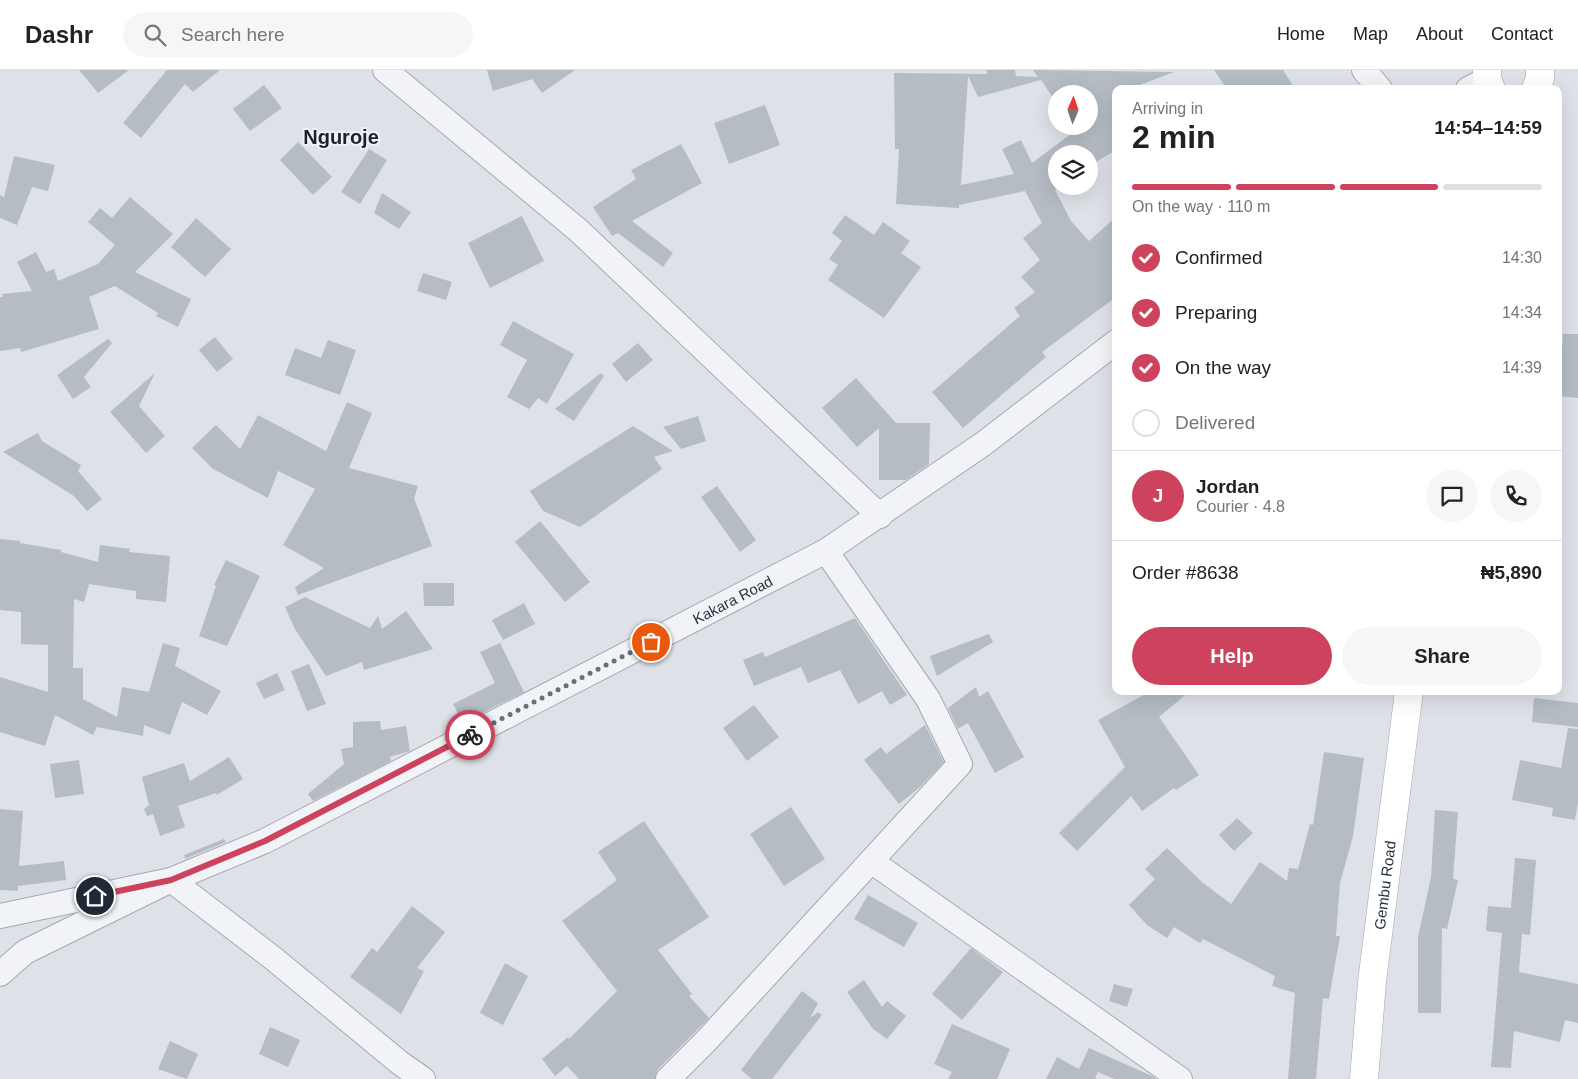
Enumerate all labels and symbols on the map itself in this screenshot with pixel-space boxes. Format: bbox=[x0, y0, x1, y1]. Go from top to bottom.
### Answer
north arrow bbox=[1048, 85, 1098, 135]
district label: Nguroje bbox=[303, 126, 379, 148]
street label: Kakara Road bbox=[690, 572, 775, 627]
pin bbox=[630, 621, 672, 663]
courier bbox=[445, 710, 495, 760]
street label: Gembu Road bbox=[1370, 840, 1398, 930]
pin bbox=[74, 875, 116, 917]

